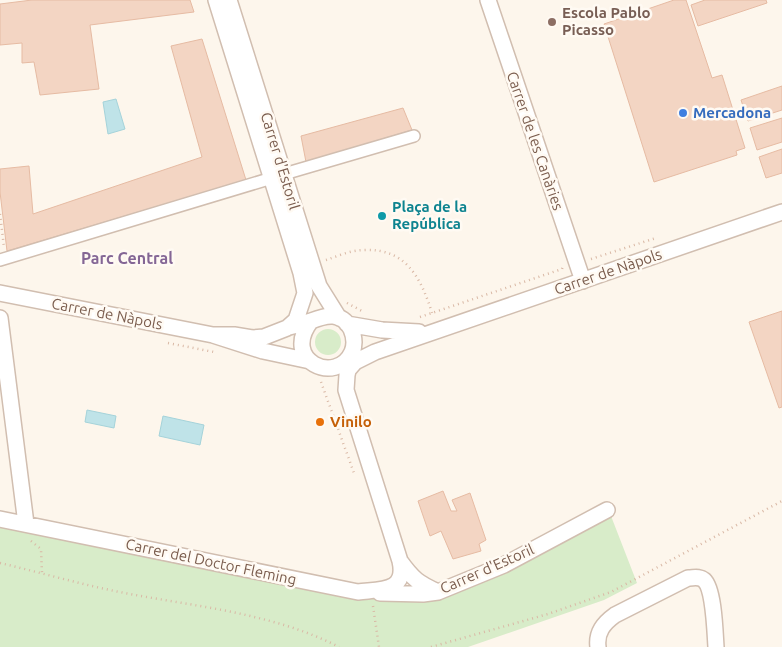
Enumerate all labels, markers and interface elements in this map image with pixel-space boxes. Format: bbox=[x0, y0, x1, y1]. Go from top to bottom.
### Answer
place label: Escola Pablo Picasso bbox=[562, 4, 650, 38]
marker: Escola Pablo Picasso bbox=[546, 16, 558, 28]
street label: Carrer de les Canàries bbox=[504, 69, 567, 212]
place label: Mercadona bbox=[693, 104, 771, 121]
marker: Mercadona bbox=[677, 107, 689, 119]
street label: Carrer d'Estoril bbox=[258, 110, 303, 212]
place label: Plaça de la República bbox=[392, 198, 467, 232]
marker: Plaça de la República bbox=[376, 210, 388, 222]
street label: Carrer de Nàpols bbox=[552, 245, 664, 298]
district label: Parc Central bbox=[81, 249, 173, 267]
street label: Carrer de Nàpols bbox=[50, 294, 164, 333]
place label: Vinilo bbox=[330, 413, 372, 430]
marker: Vinilo bbox=[314, 416, 326, 428]
street label: Carrer del Doctor Fleming bbox=[124, 535, 298, 588]
street label: Carrer d'Estoril bbox=[437, 540, 536, 597]

